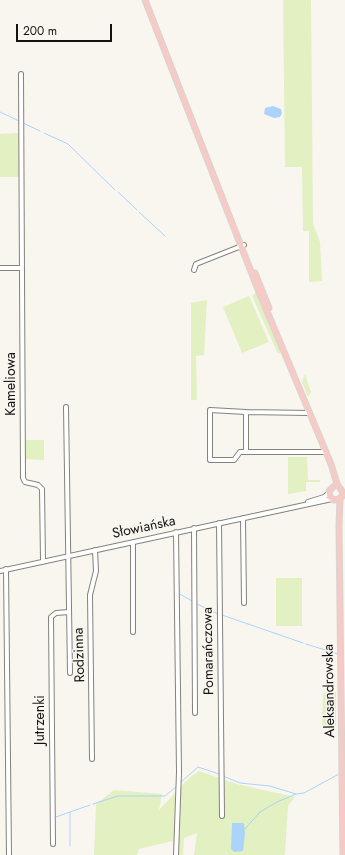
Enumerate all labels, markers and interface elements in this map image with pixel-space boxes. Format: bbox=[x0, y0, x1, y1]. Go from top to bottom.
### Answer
scale bar bbox=[18, 16, 114, 42]
text: 200 m bbox=[23, 22, 57, 40]
street label: Kameliowa bbox=[4, 352, 20, 416]
street label: Słowiańska bbox=[111, 513, 177, 543]
street label: Pomarańczowa bbox=[200, 607, 218, 695]
street label: Rodzinna bbox=[71, 627, 89, 683]
street label: Aleksandrowska bbox=[321, 644, 339, 738]
street label: Jutrzenki bbox=[33, 695, 49, 745]

